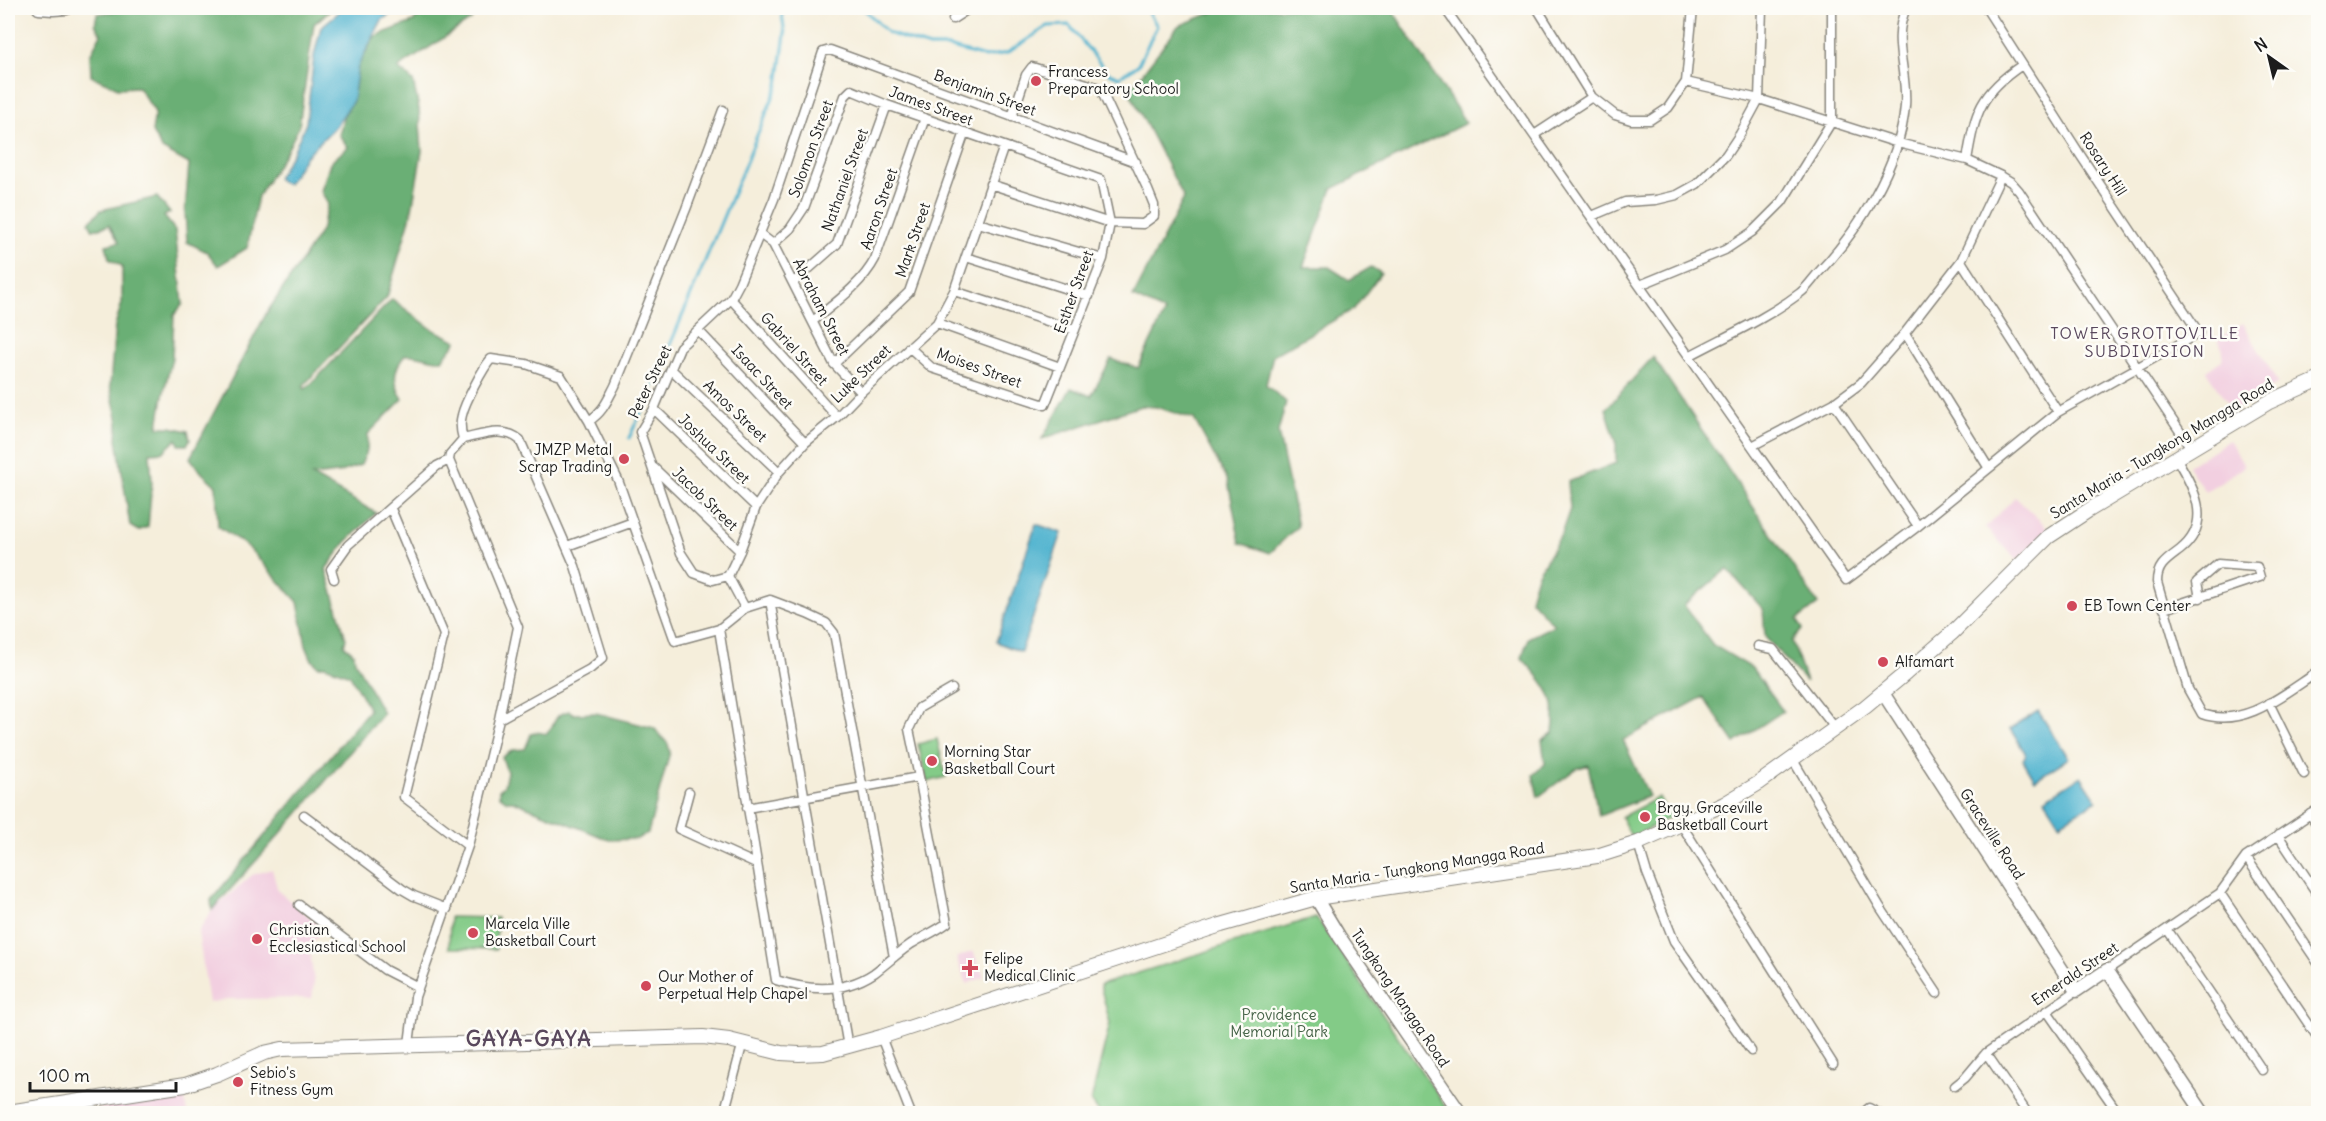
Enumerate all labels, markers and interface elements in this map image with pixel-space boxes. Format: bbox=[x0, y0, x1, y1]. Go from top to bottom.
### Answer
north arrow bbox=[2239, 27, 2299, 87]
text: N bbox=[2250, 33, 2271, 56]
place label: Francess Preparatory School bbox=[1048, 62, 1179, 98]
street label: Benjamin Street bbox=[932, 65, 1039, 120]
marker: Francess Preparatory School bbox=[1029, 74, 1043, 88]
street label: James Street bbox=[887, 82, 976, 129]
street label: Solomon Street bbox=[784, 97, 837, 200]
street label: Nathaniel Street bbox=[817, 126, 872, 234]
street label: Rosary Hill bbox=[2076, 128, 2131, 199]
street label: Aaron Street bbox=[856, 166, 901, 252]
street label: Mark Street bbox=[891, 200, 934, 280]
street label: Esther Street bbox=[1050, 248, 1097, 336]
street label: Abraham Street bbox=[789, 255, 854, 358]
street label: Gabriel Street bbox=[756, 308, 832, 389]
district label: TOWER GROTTOVILLE SUBDIVISION bbox=[2050, 323, 2240, 361]
street label: Isaac Street bbox=[728, 340, 797, 413]
street label: Luke Street bbox=[827, 340, 895, 407]
street label: Peter Street bbox=[624, 342, 675, 422]
street label: Moises Street bbox=[934, 343, 1024, 392]
street label: Santa Maria - Tungkong Mangga Road bbox=[2047, 374, 2277, 523]
street label: Amos Street bbox=[699, 375, 771, 446]
street label: Joshua Street bbox=[675, 410, 754, 488]
place label: JMZP Metal Scrap Trading bbox=[519, 440, 612, 476]
marker: JMZP Metal Scrap Trading bbox=[617, 452, 631, 466]
street label: Jacob Street bbox=[669, 463, 742, 535]
place label: EB Town Center bbox=[2084, 596, 2191, 615]
marker: EB Town Center bbox=[2065, 599, 2079, 613]
place label: Alfamart bbox=[1895, 652, 1954, 671]
marker: Alfamart bbox=[1876, 655, 1890, 669]
place label: Morning Star Basketball Court bbox=[944, 742, 1055, 778]
marker: Morning Star Basketball Court bbox=[925, 754, 939, 768]
street label: Graceville Road bbox=[1956, 785, 2029, 883]
place label: Brgy. Graceville Basketball Court bbox=[1657, 798, 1768, 834]
marker: Brgy. Graceville Basketball Court bbox=[1638, 810, 1652, 824]
street label: Santa Maria - Tungkong Mangga Road bbox=[1288, 838, 1546, 897]
place label: Marcela Ville Basketball Court bbox=[485, 914, 596, 950]
place label: Christian Ecclesiastical School bbox=[269, 920, 406, 956]
street label: Tungkong Mangga Road bbox=[1347, 925, 1454, 1071]
marker: Marcela Ville Basketball Court bbox=[466, 926, 480, 940]
marker: Christian Ecclesiastical School bbox=[250, 932, 264, 946]
street label: Emerald Street bbox=[2028, 938, 2122, 1009]
place label: Felipe Medical Clinic bbox=[984, 949, 1076, 985]
marker: Felipe Medical Clinic bbox=[961, 959, 979, 977]
place label: Our Mother of Perpetual Help Chapel bbox=[658, 967, 808, 1003]
marker: Our Mother of Perpetual Help Chapel bbox=[639, 979, 653, 993]
park label: Providence Memorial Park bbox=[1230, 1005, 1328, 1041]
district label: GAYA-GAYA bbox=[466, 1025, 592, 1052]
scale bar bbox=[30, 1055, 176, 1093]
place label: Sebio's Fitness Gym bbox=[250, 1063, 333, 1099]
text: 100 m bbox=[39, 1064, 90, 1087]
marker: Sebio's Fitness Gym bbox=[231, 1075, 245, 1089]

